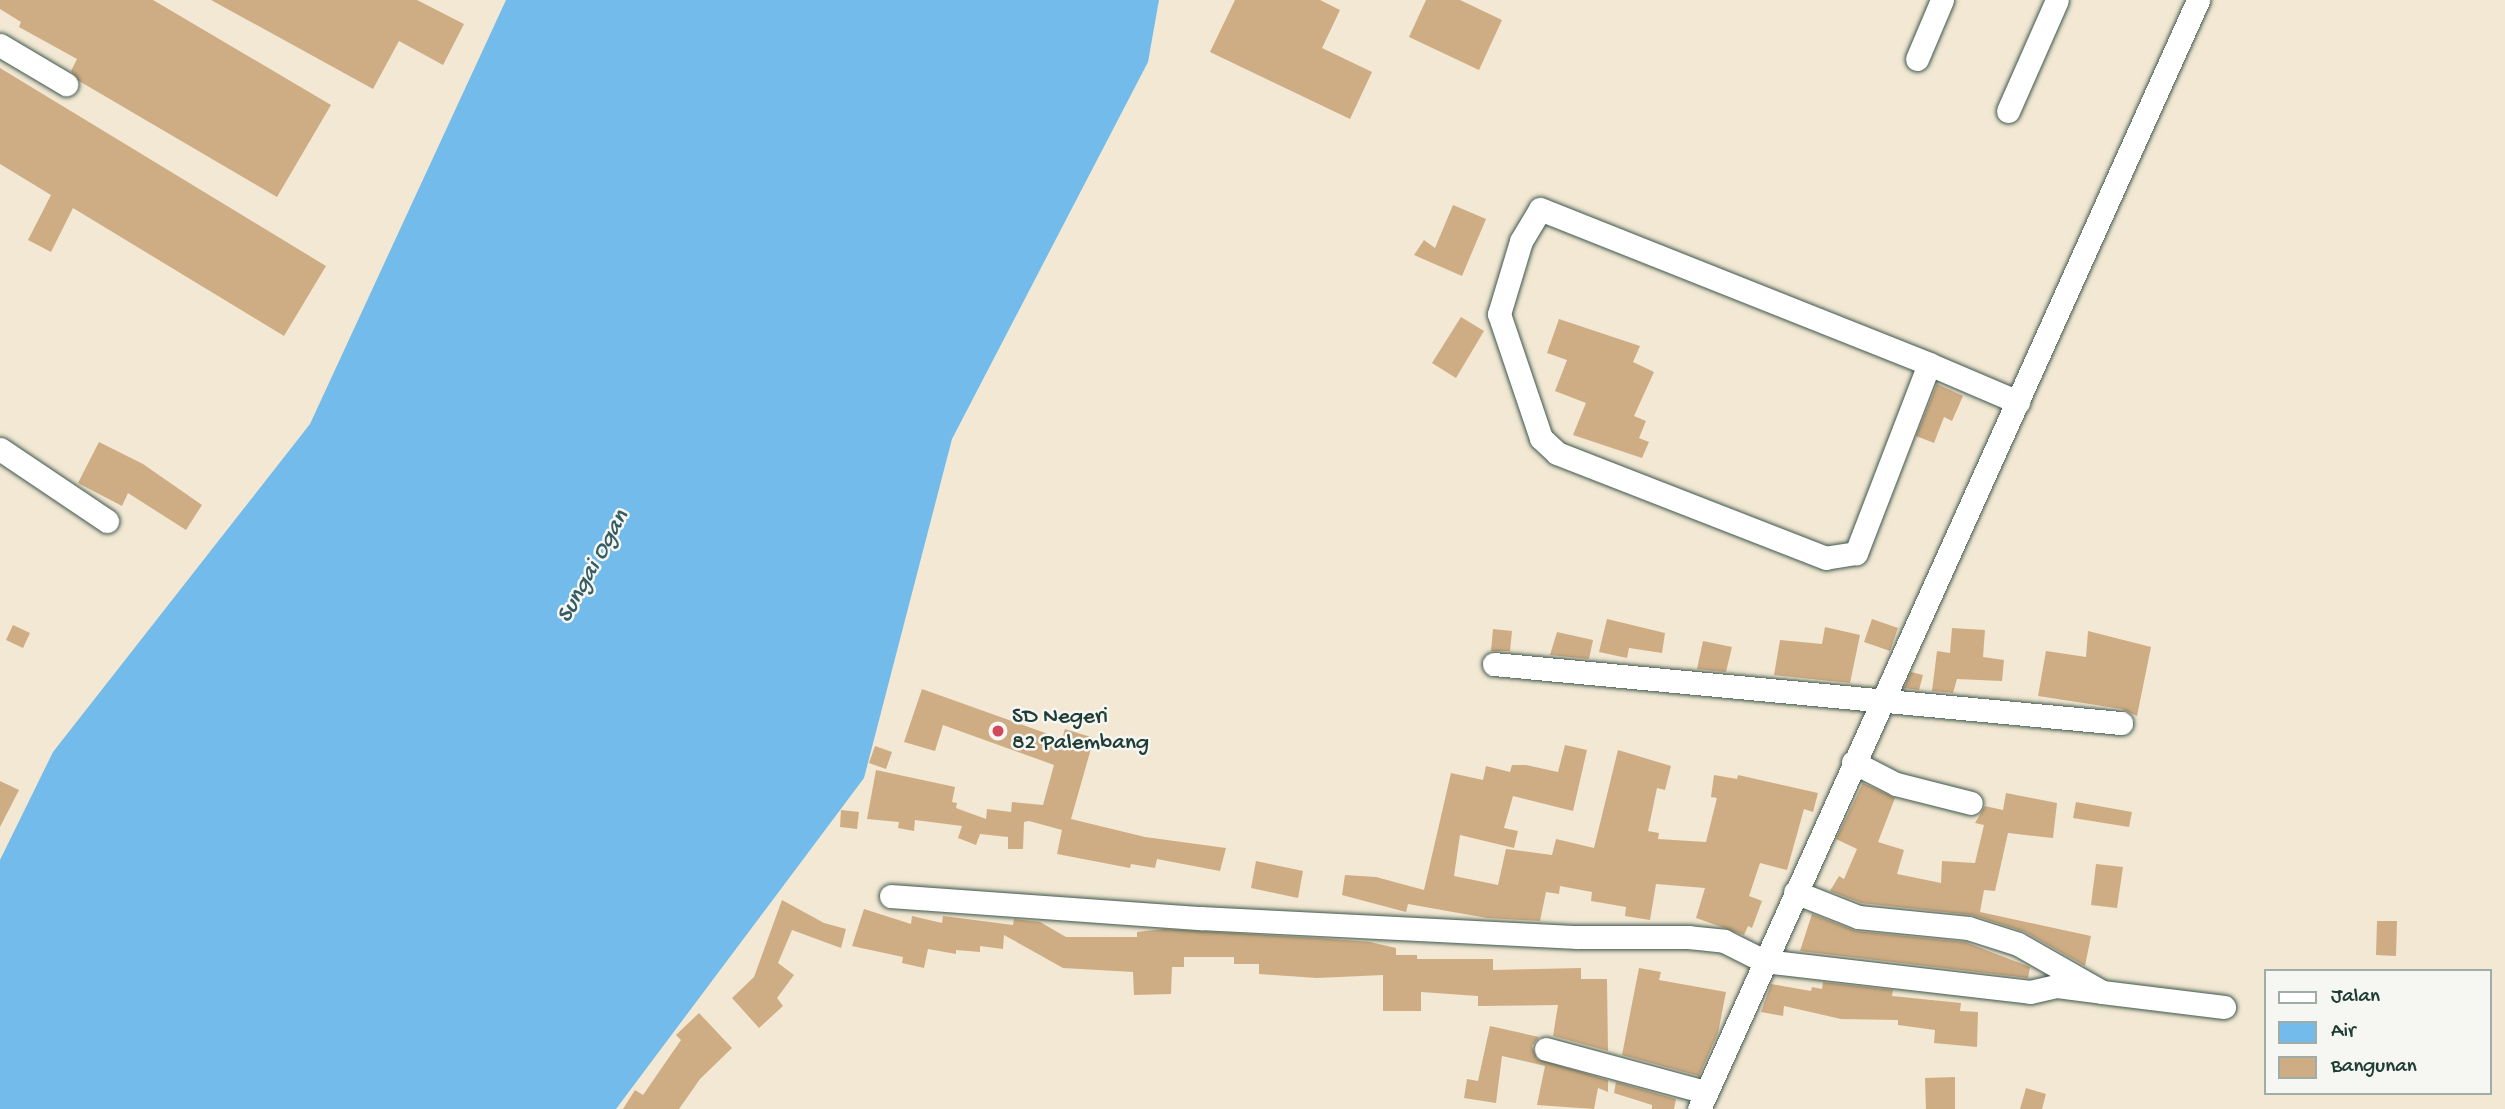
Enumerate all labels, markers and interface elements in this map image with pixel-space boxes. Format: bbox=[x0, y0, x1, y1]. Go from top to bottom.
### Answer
water label: Sungai Ogan bbox=[551, 506, 637, 628]
place label: SD Negeri 82 Palembang bbox=[1012, 704, 1149, 758]
marker: SD Negeri 82 Palembang bbox=[990, 723, 1006, 739]
legend bbox=[2264, 969, 2491, 1095]
text: Jalan bbox=[2331, 985, 2380, 1010]
text: Air bbox=[2331, 1020, 2355, 1045]
text: Bangunan bbox=[2331, 1055, 2417, 1080]

